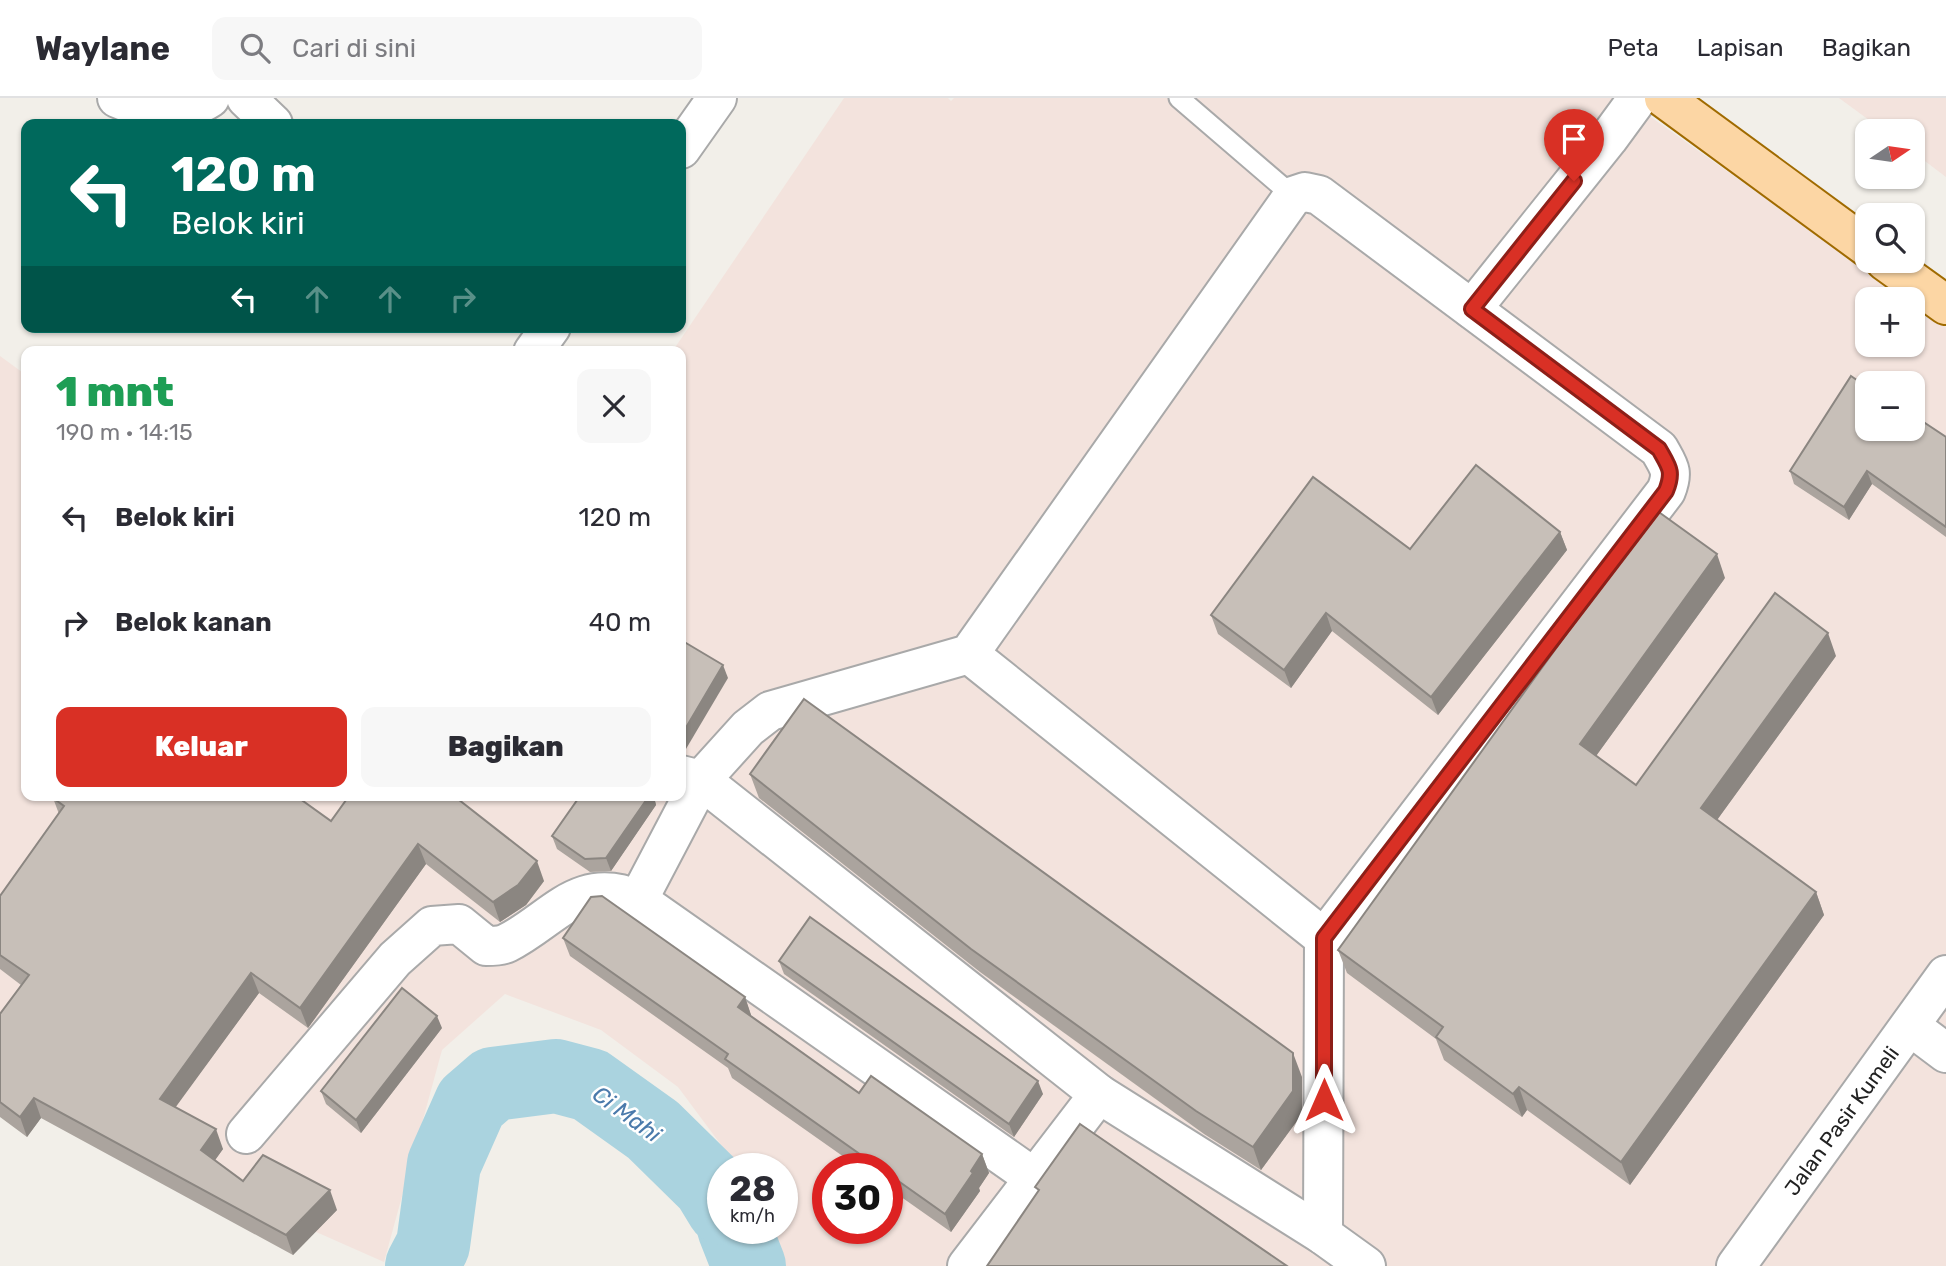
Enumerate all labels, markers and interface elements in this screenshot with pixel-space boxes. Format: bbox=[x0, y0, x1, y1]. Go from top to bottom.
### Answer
search box bbox=[212, 17, 702, 80]
text: Waylane bbox=[35, 29, 170, 68]
icon: search bbox=[236, 29, 274, 67]
text: Cari di sini bbox=[292, 33, 416, 64]
text: Peta bbox=[1607, 34, 1659, 62]
text: Lapisan bbox=[1697, 34, 1784, 62]
text: Bagikan bbox=[1822, 34, 1911, 62]
pin bbox=[1544, 109, 1604, 181]
north arrow bbox=[1855, 119, 1925, 189]
map controls bbox=[1855, 119, 1925, 441]
icon: arrive bbox=[1555, 120, 1593, 158]
text: 120 m bbox=[171, 145, 316, 203]
icon: left bbox=[56, 147, 147, 238]
button: search bbox=[1855, 203, 1925, 273]
text: Belok kiri bbox=[171, 204, 305, 242]
icon: left bbox=[225, 280, 263, 318]
icon: ahead bbox=[298, 280, 336, 318]
icon: ahead bbox=[371, 280, 409, 318]
icon: right bbox=[444, 280, 482, 318]
button: + bbox=[1855, 287, 1925, 357]
text: 1 mnt bbox=[56, 367, 174, 417]
button: close bbox=[577, 369, 651, 443]
button: − bbox=[1855, 371, 1925, 441]
text: 190 m · 14:15 bbox=[56, 418, 193, 446]
icon: left bbox=[56, 499, 94, 537]
text: Belok kiri bbox=[115, 502, 235, 533]
text: 120 m bbox=[579, 502, 651, 533]
icon: right bbox=[56, 604, 94, 642]
text: Belok kanan bbox=[115, 607, 272, 638]
text: 40 m bbox=[589, 607, 651, 638]
button: Keluar bbox=[56, 707, 347, 787]
button: Bagikan bbox=[361, 707, 651, 787]
street label: Jalan Pasir Kumeli bbox=[1779, 1041, 1904, 1200]
position arrow bbox=[1287, 1063, 1361, 1137]
water label: Ci Mahi bbox=[587, 1080, 668, 1149]
speed limit sign: 30 bbox=[812, 1153, 903, 1244]
text: 28 bbox=[729, 1168, 776, 1210]
text: km/h bbox=[730, 1205, 775, 1227]

